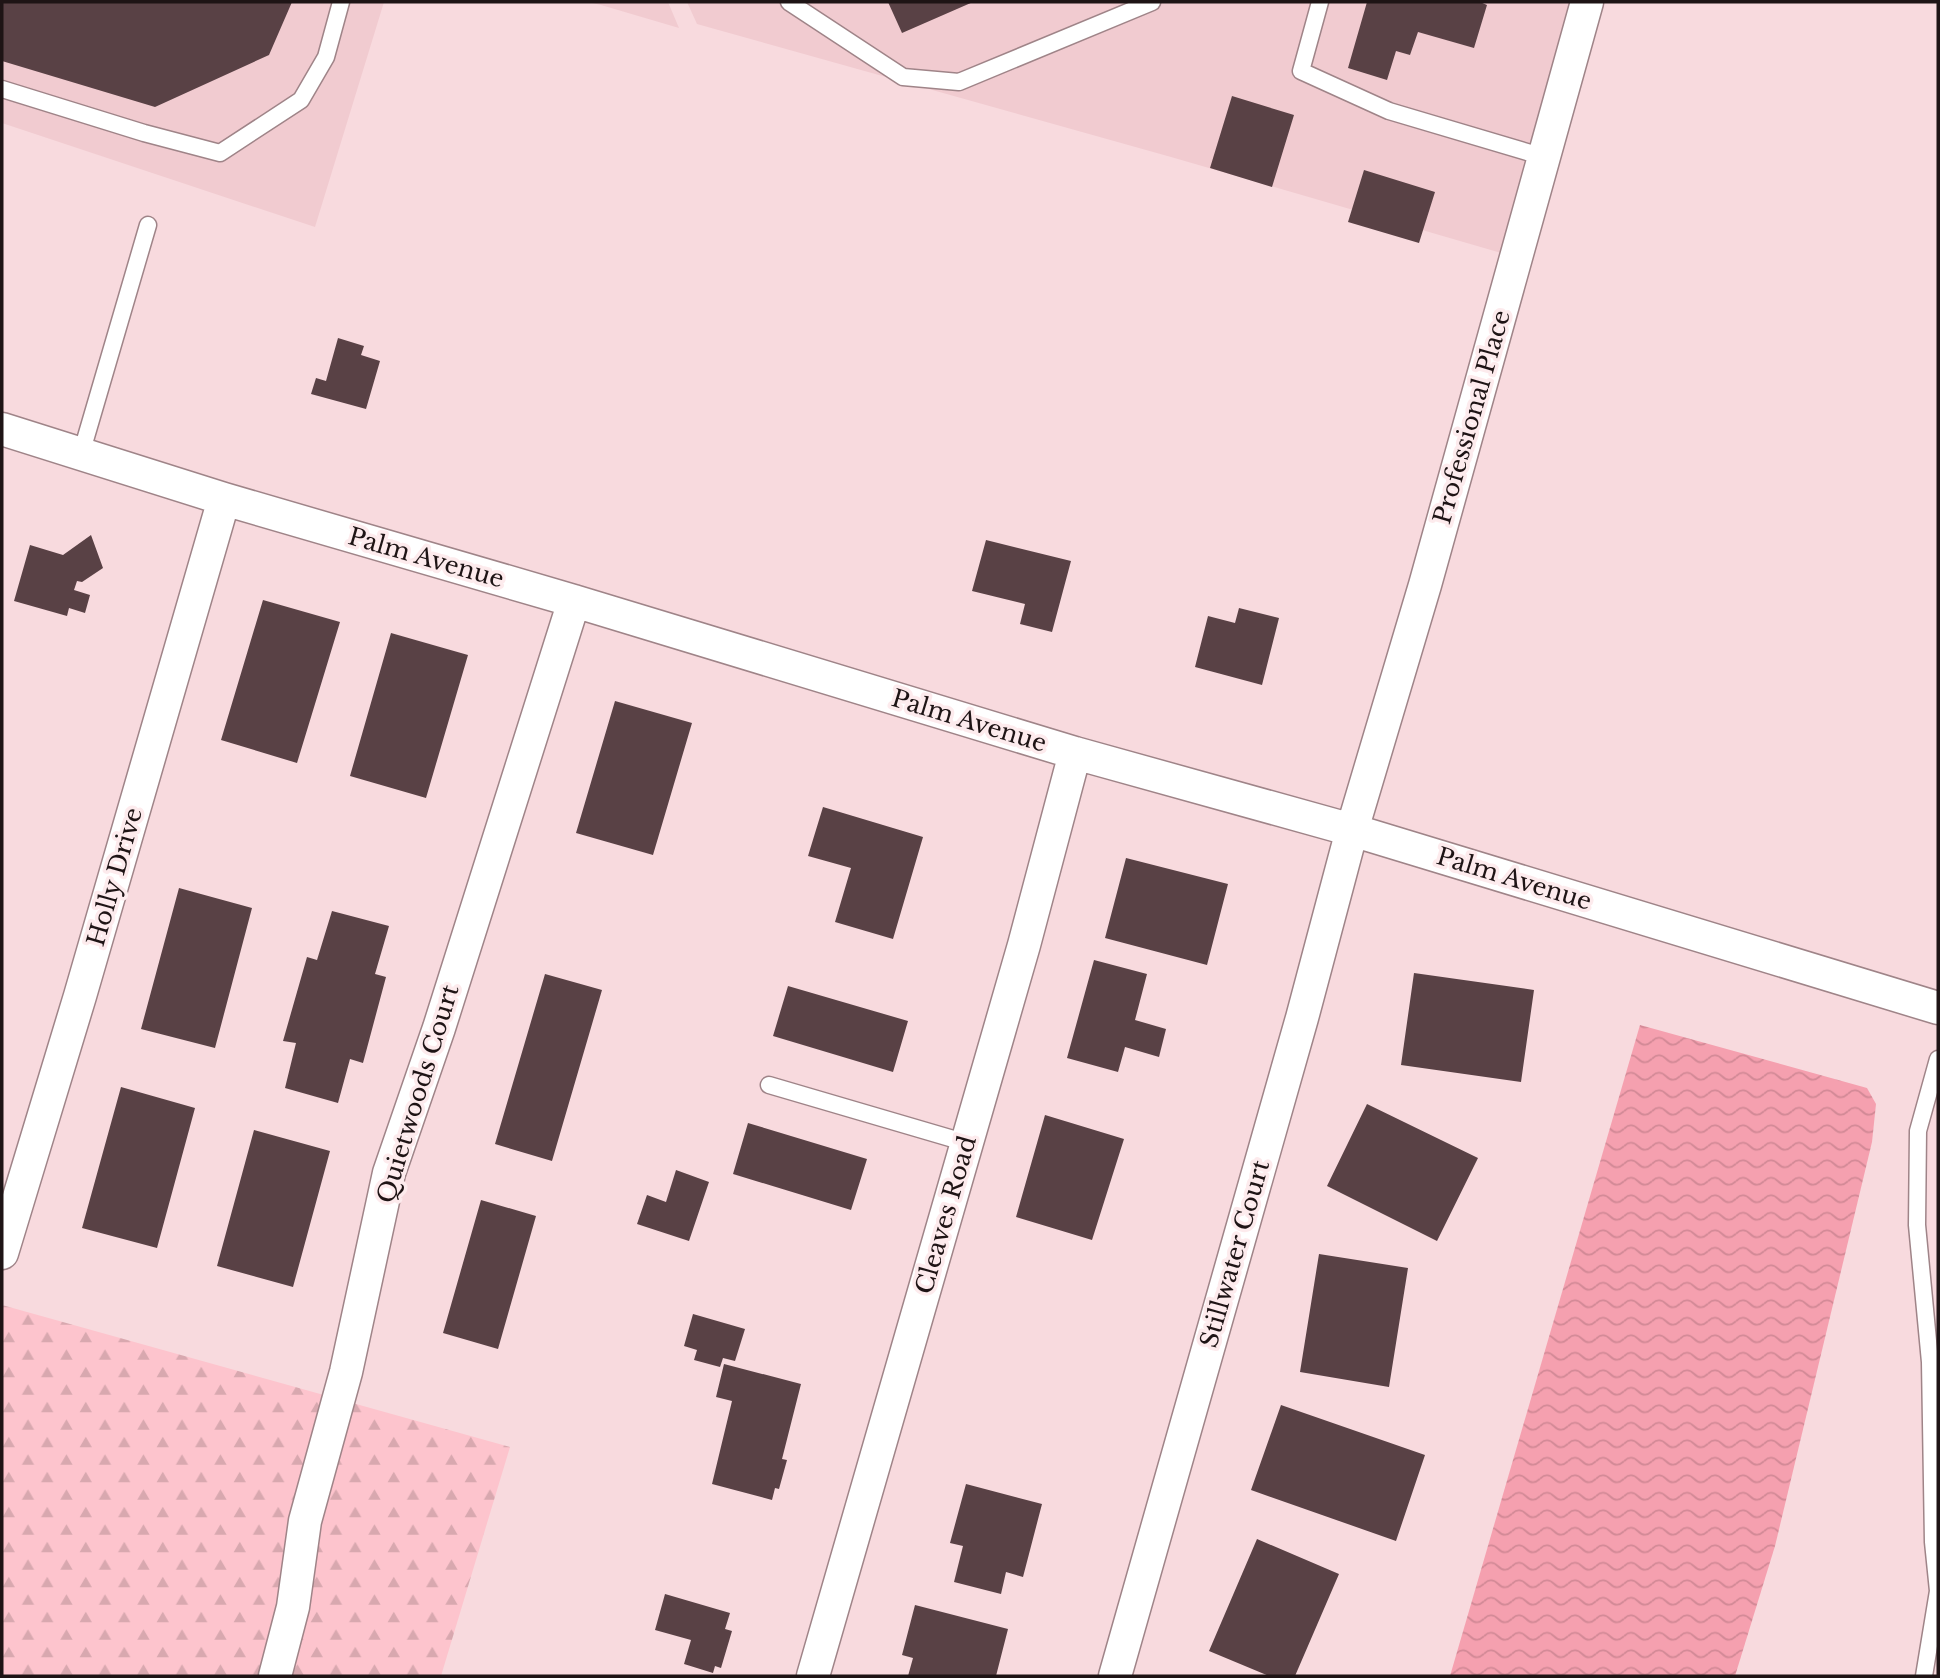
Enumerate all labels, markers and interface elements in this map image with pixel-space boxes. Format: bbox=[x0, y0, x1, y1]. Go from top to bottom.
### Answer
street label: Professional Place bbox=[1427, 307, 1516, 527]
street label: Palm Avenue bbox=[345, 521, 507, 594]
street label: Palm Avenue bbox=[888, 683, 1050, 758]
street label: Holly Drive bbox=[81, 804, 148, 949]
street label: Palm Avenue bbox=[1433, 841, 1595, 916]
street label: Quietwoods Court bbox=[370, 981, 465, 1207]
street label: Cleaves Road bbox=[909, 1132, 982, 1297]
street label: Stillwater Court bbox=[1194, 1157, 1275, 1351]

